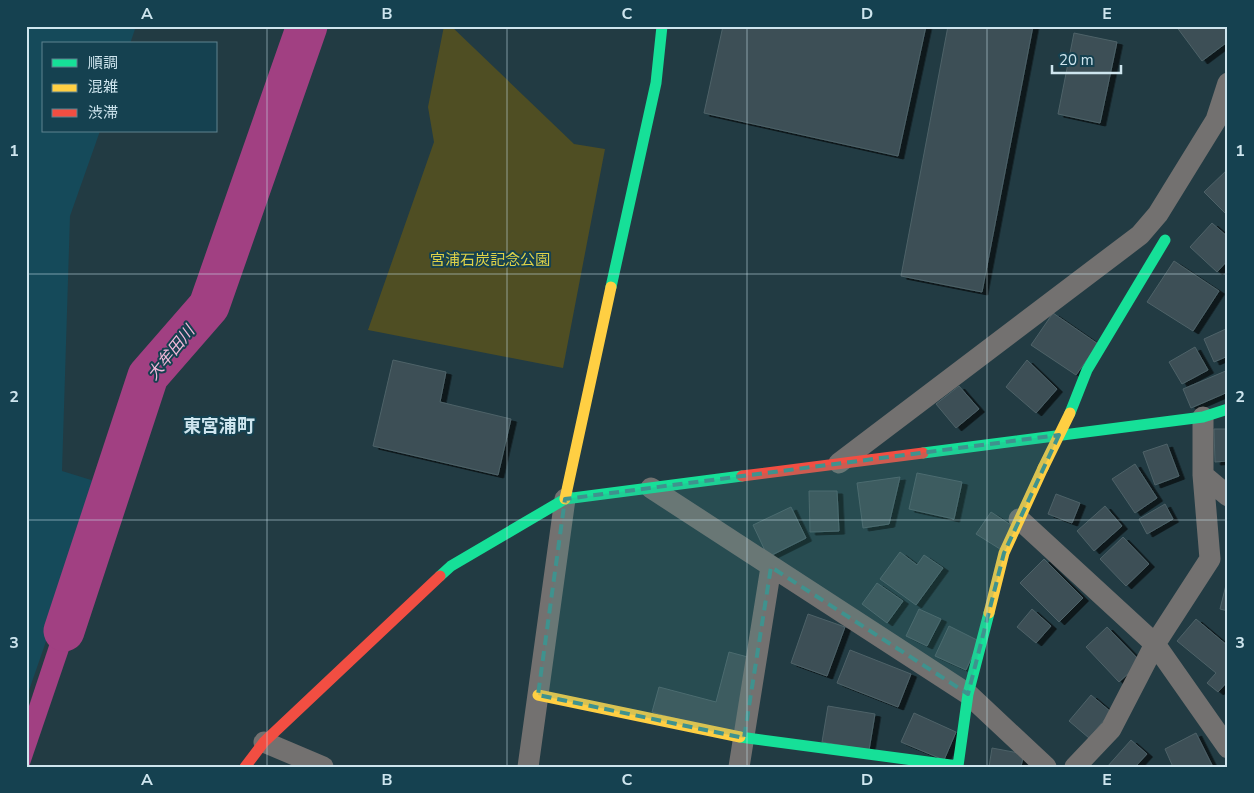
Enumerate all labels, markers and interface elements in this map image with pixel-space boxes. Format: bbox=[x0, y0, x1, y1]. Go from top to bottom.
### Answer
text: A bbox=[141, 3, 153, 25]
text: B bbox=[381, 3, 393, 25]
text: C bbox=[622, 3, 633, 25]
text: D bbox=[861, 3, 873, 25]
text: E bbox=[1102, 3, 1112, 25]
legend bbox=[42, 42, 218, 132]
scale bar bbox=[1052, 42, 1120, 74]
text: 20 m bbox=[1059, 50, 1094, 70]
text: 順調 bbox=[88, 53, 118, 73]
text: 混雑 bbox=[88, 77, 118, 97]
text: 渋滞 bbox=[88, 103, 118, 123]
text: 1 bbox=[9, 140, 19, 162]
text: 1 bbox=[1235, 140, 1245, 162]
park label: 宮浦石炭記念公園 bbox=[430, 250, 550, 270]
water label: 大牟田川 bbox=[142, 320, 201, 385]
text: 2 bbox=[9, 386, 19, 408]
text: 2 bbox=[1235, 386, 1245, 408]
district label: 東宮浦町 bbox=[183, 414, 255, 438]
text: 3 bbox=[9, 632, 19, 654]
text: 3 bbox=[1235, 632, 1245, 654]
text: A bbox=[141, 769, 153, 791]
text: B bbox=[381, 769, 393, 791]
text: C bbox=[622, 769, 633, 791]
text: D bbox=[861, 769, 873, 791]
text: E bbox=[1102, 769, 1112, 791]

